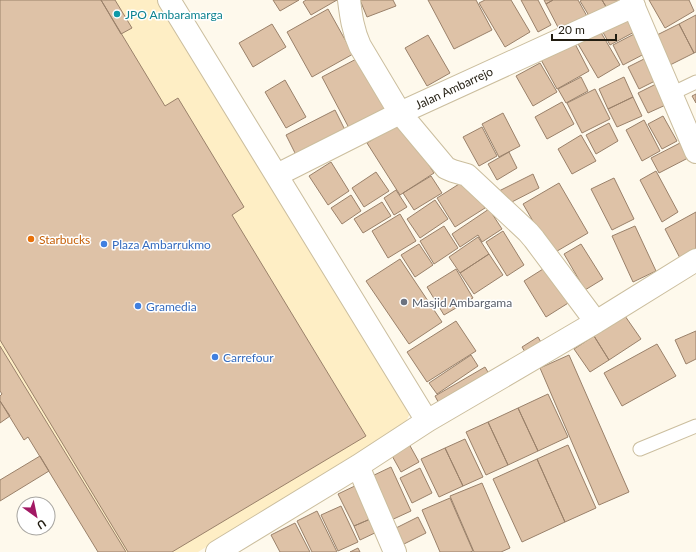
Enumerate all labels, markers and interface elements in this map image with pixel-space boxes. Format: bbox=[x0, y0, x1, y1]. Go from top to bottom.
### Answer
place label: JPO Ambaramarga bbox=[125, 7, 223, 22]
marker: JPO Ambaramarga bbox=[112, 9, 122, 19]
scale bar bbox=[552, 16, 616, 42]
text: 20 m bbox=[558, 22, 585, 37]
street label: Jalan Ambarrejo bbox=[413, 63, 495, 113]
place label: Starbucks bbox=[39, 232, 90, 247]
marker: Starbucks bbox=[26, 234, 36, 244]
place label: Plaza Ambarrukmo bbox=[112, 237, 211, 252]
marker: Plaza Ambarrukmo bbox=[99, 239, 109, 249]
place label: Masjid Ambargama bbox=[412, 295, 512, 310]
marker: Masjid Ambargama bbox=[399, 297, 409, 307]
place label: Gramedia bbox=[146, 299, 197, 314]
marker: Gramedia bbox=[133, 301, 143, 311]
place label: Carrefour bbox=[223, 350, 274, 365]
marker: Carrefour bbox=[210, 352, 220, 362]
north arrow bbox=[16, 496, 56, 536]
text: U bbox=[35, 517, 49, 532]

